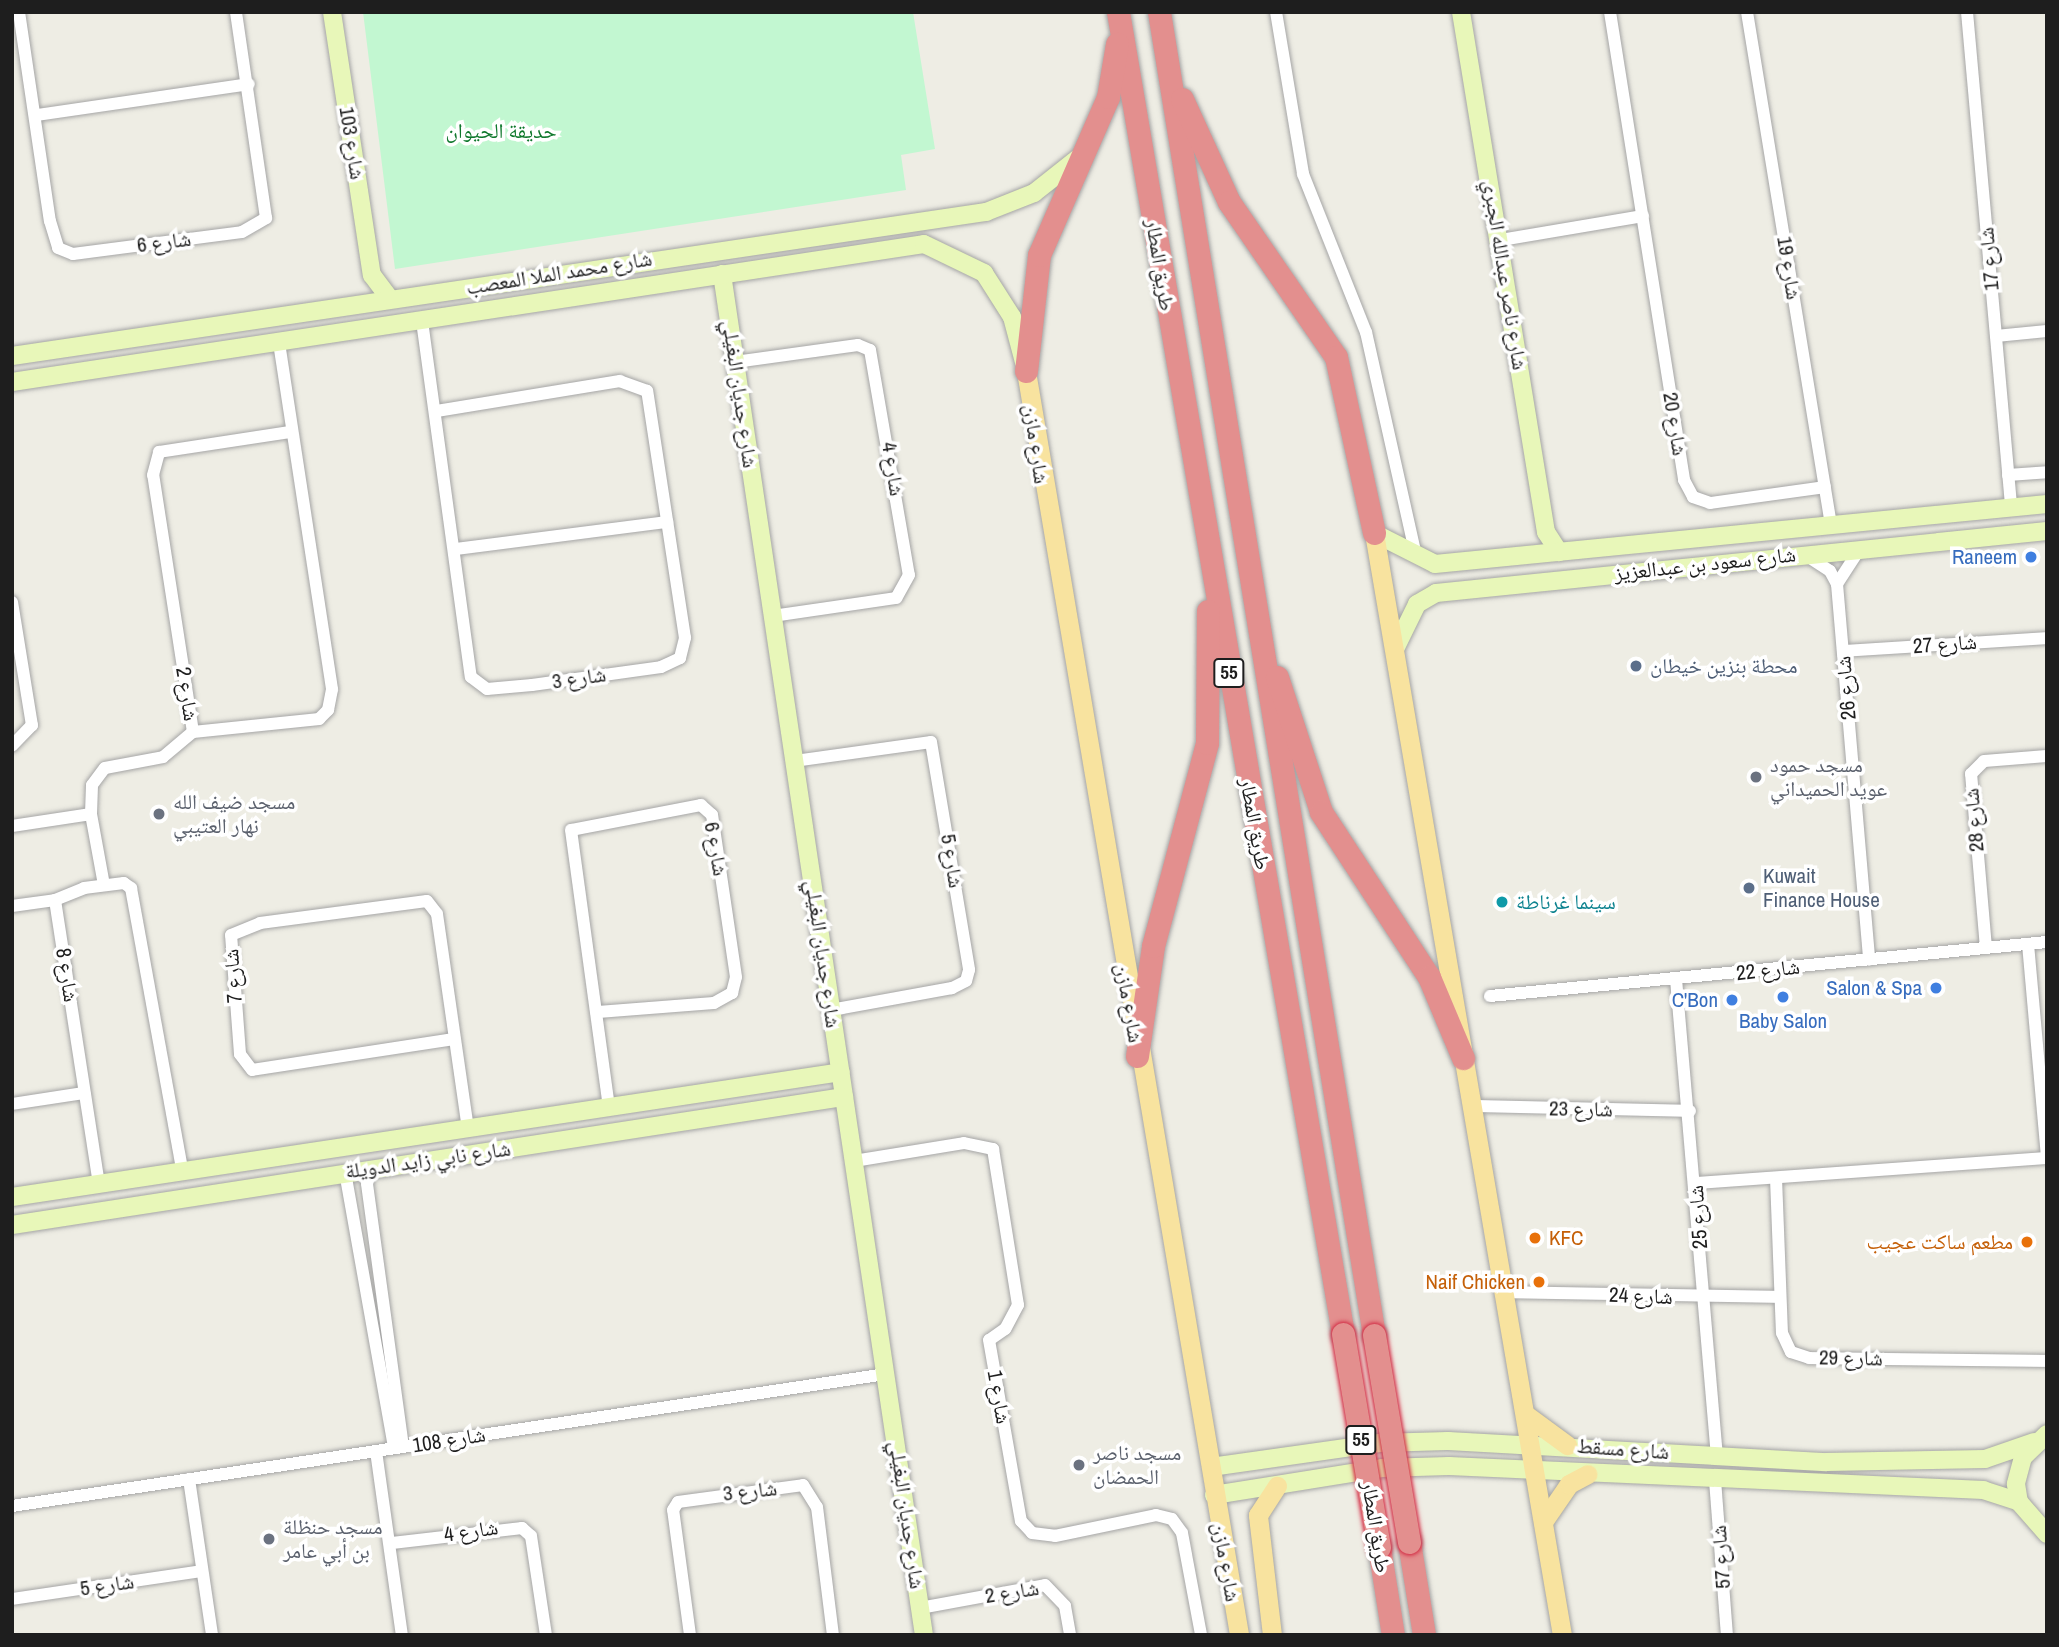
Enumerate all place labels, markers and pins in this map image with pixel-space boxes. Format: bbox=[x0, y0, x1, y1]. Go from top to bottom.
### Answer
place label: Raneem bbox=[1952, 544, 2017, 570]
marker: Raneem bbox=[2023, 549, 2039, 565]
place label: محطة بنزين خيطان bbox=[1650, 653, 1797, 679]
marker: محطة بنزين خيطان bbox=[1628, 658, 1644, 674]
place label: مسجد حمود عويد الحميداني bbox=[1770, 752, 1887, 802]
marker: مسجد حمود عويد الحميداني bbox=[1748, 769, 1764, 785]
place label: مسجد ضيف الله نهار العتيبي bbox=[173, 789, 295, 839]
marker: مسجد ضيف الله نهار العتيبي bbox=[151, 806, 167, 822]
place label: Kuwait Finance House bbox=[1763, 863, 1880, 913]
marker: Kuwait Finance House bbox=[1741, 880, 1757, 896]
place label: سينما غرناطة bbox=[1516, 889, 1616, 915]
marker: سينما غرناطة bbox=[1494, 894, 1510, 910]
place label: Salon & Spa bbox=[1826, 975, 1922, 1001]
marker: Salon & Spa bbox=[1928, 980, 1944, 996]
place label: C'Bon bbox=[1672, 987, 1718, 1013]
marker: Baby Salon bbox=[1775, 989, 1791, 1005]
marker: C'Bon bbox=[1724, 992, 1740, 1008]
place label: Baby Salon bbox=[1739, 1008, 1827, 1034]
place label: KFC bbox=[1549, 1225, 1583, 1251]
place label: مطعم ساكت عجيب bbox=[1867, 1229, 2013, 1255]
marker: KFC bbox=[1527, 1230, 1543, 1246]
marker: مطعم ساكت عجيب bbox=[2019, 1234, 2035, 1250]
place label: Naif Chicken bbox=[1425, 1269, 1525, 1295]
marker: Naif Chicken bbox=[1531, 1274, 1547, 1290]
place label: مسجد ناصر الحمضان bbox=[1093, 1440, 1181, 1490]
marker: مسجد ناصر الحمضان bbox=[1071, 1457, 1087, 1473]
place label: مسجد حنظلة بن أبي عامر bbox=[283, 1514, 383, 1564]
marker: مسجد حنظلة بن أبي عامر bbox=[261, 1531, 277, 1547]

